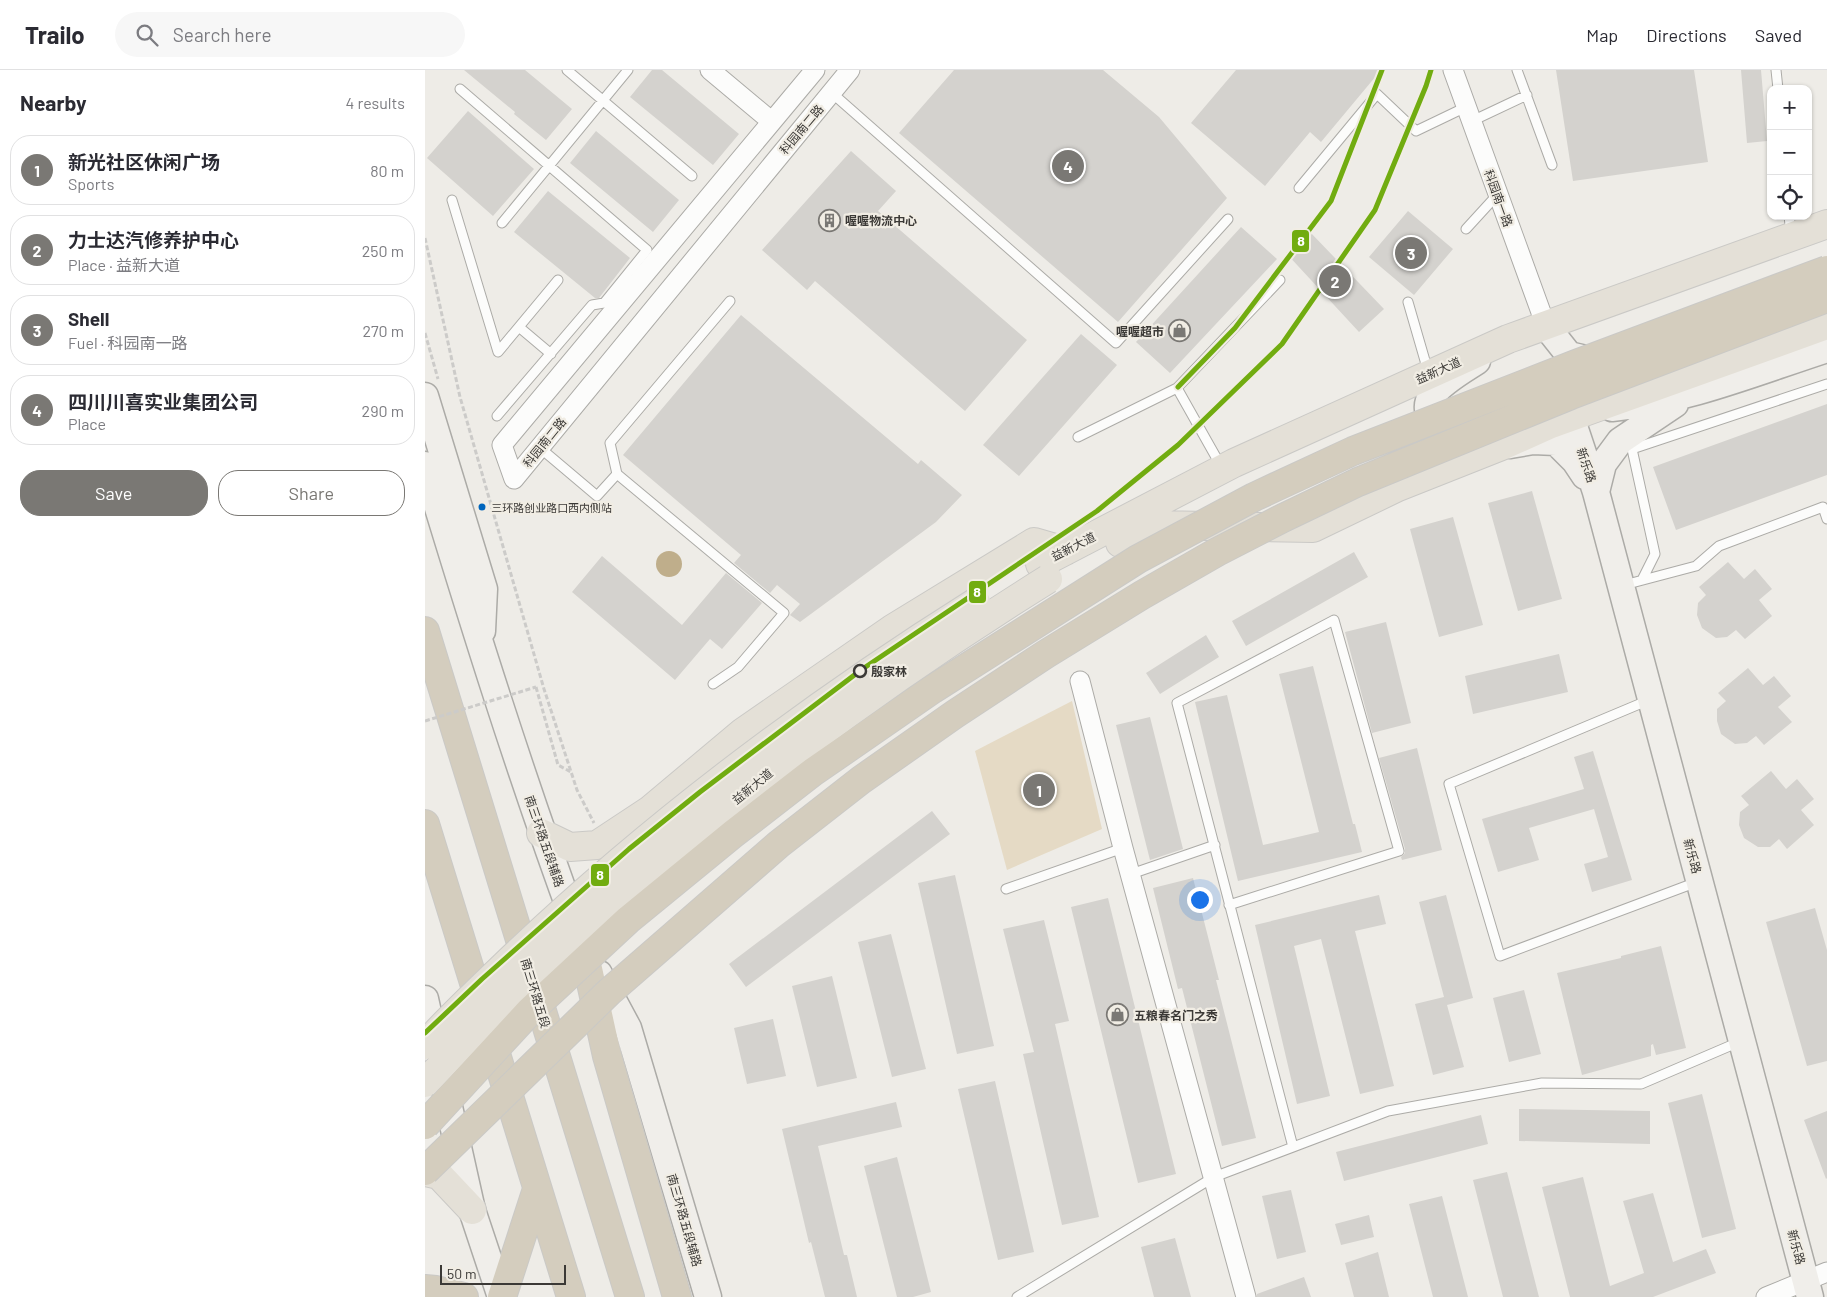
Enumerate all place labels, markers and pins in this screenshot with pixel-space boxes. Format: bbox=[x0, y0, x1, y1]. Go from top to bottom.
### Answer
pin: 4 bbox=[1052, 147, 1084, 185]
building icon: 喔喔物流中心 bbox=[817, 208, 841, 232]
place label: 喔喔物流中心 bbox=[845, 213, 917, 227]
pin: 3 bbox=[1395, 234, 1427, 272]
pin: 2 bbox=[1319, 262, 1351, 300]
shop icon: 喔喔超市 bbox=[1168, 319, 1192, 343]
place label: 喔喔超市 bbox=[1116, 324, 1164, 338]
place label: 三环路创业路口西内侧站 bbox=[491, 501, 612, 514]
marker: 三环路创业路口西内侧站 bbox=[477, 502, 487, 512]
marker: 殷家林 bbox=[853, 664, 867, 678]
place label: 殷家林 bbox=[871, 664, 907, 678]
pin: 1 bbox=[1023, 771, 1055, 809]
shop icon: 五粮春名门之秀 bbox=[1106, 1003, 1130, 1027]
place label: 五粮春名门之秀 bbox=[1134, 1008, 1218, 1022]

